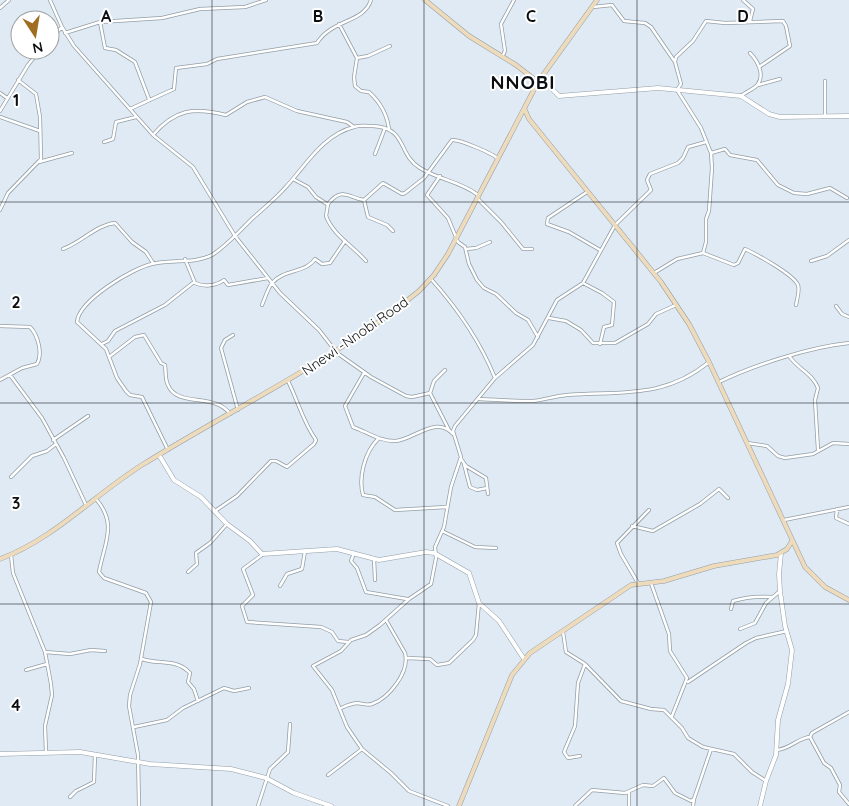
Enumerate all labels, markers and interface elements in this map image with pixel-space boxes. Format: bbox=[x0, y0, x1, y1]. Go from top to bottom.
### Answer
text: A bbox=[101, 6, 112, 26]
text: B bbox=[313, 6, 323, 26]
text: C bbox=[526, 6, 536, 26]
text: D bbox=[737, 6, 749, 26]
north arrow bbox=[10, 10, 60, 60]
text: N bbox=[31, 38, 45, 58]
district label: NNOBI bbox=[490, 70, 556, 94]
text: 1 bbox=[13, 90, 19, 110]
text: 2 bbox=[11, 292, 21, 312]
street label: Nnewi -Nnobi Road bbox=[298, 293, 412, 379]
text: 3 bbox=[12, 493, 20, 513]
text: 4 bbox=[11, 695, 21, 715]

